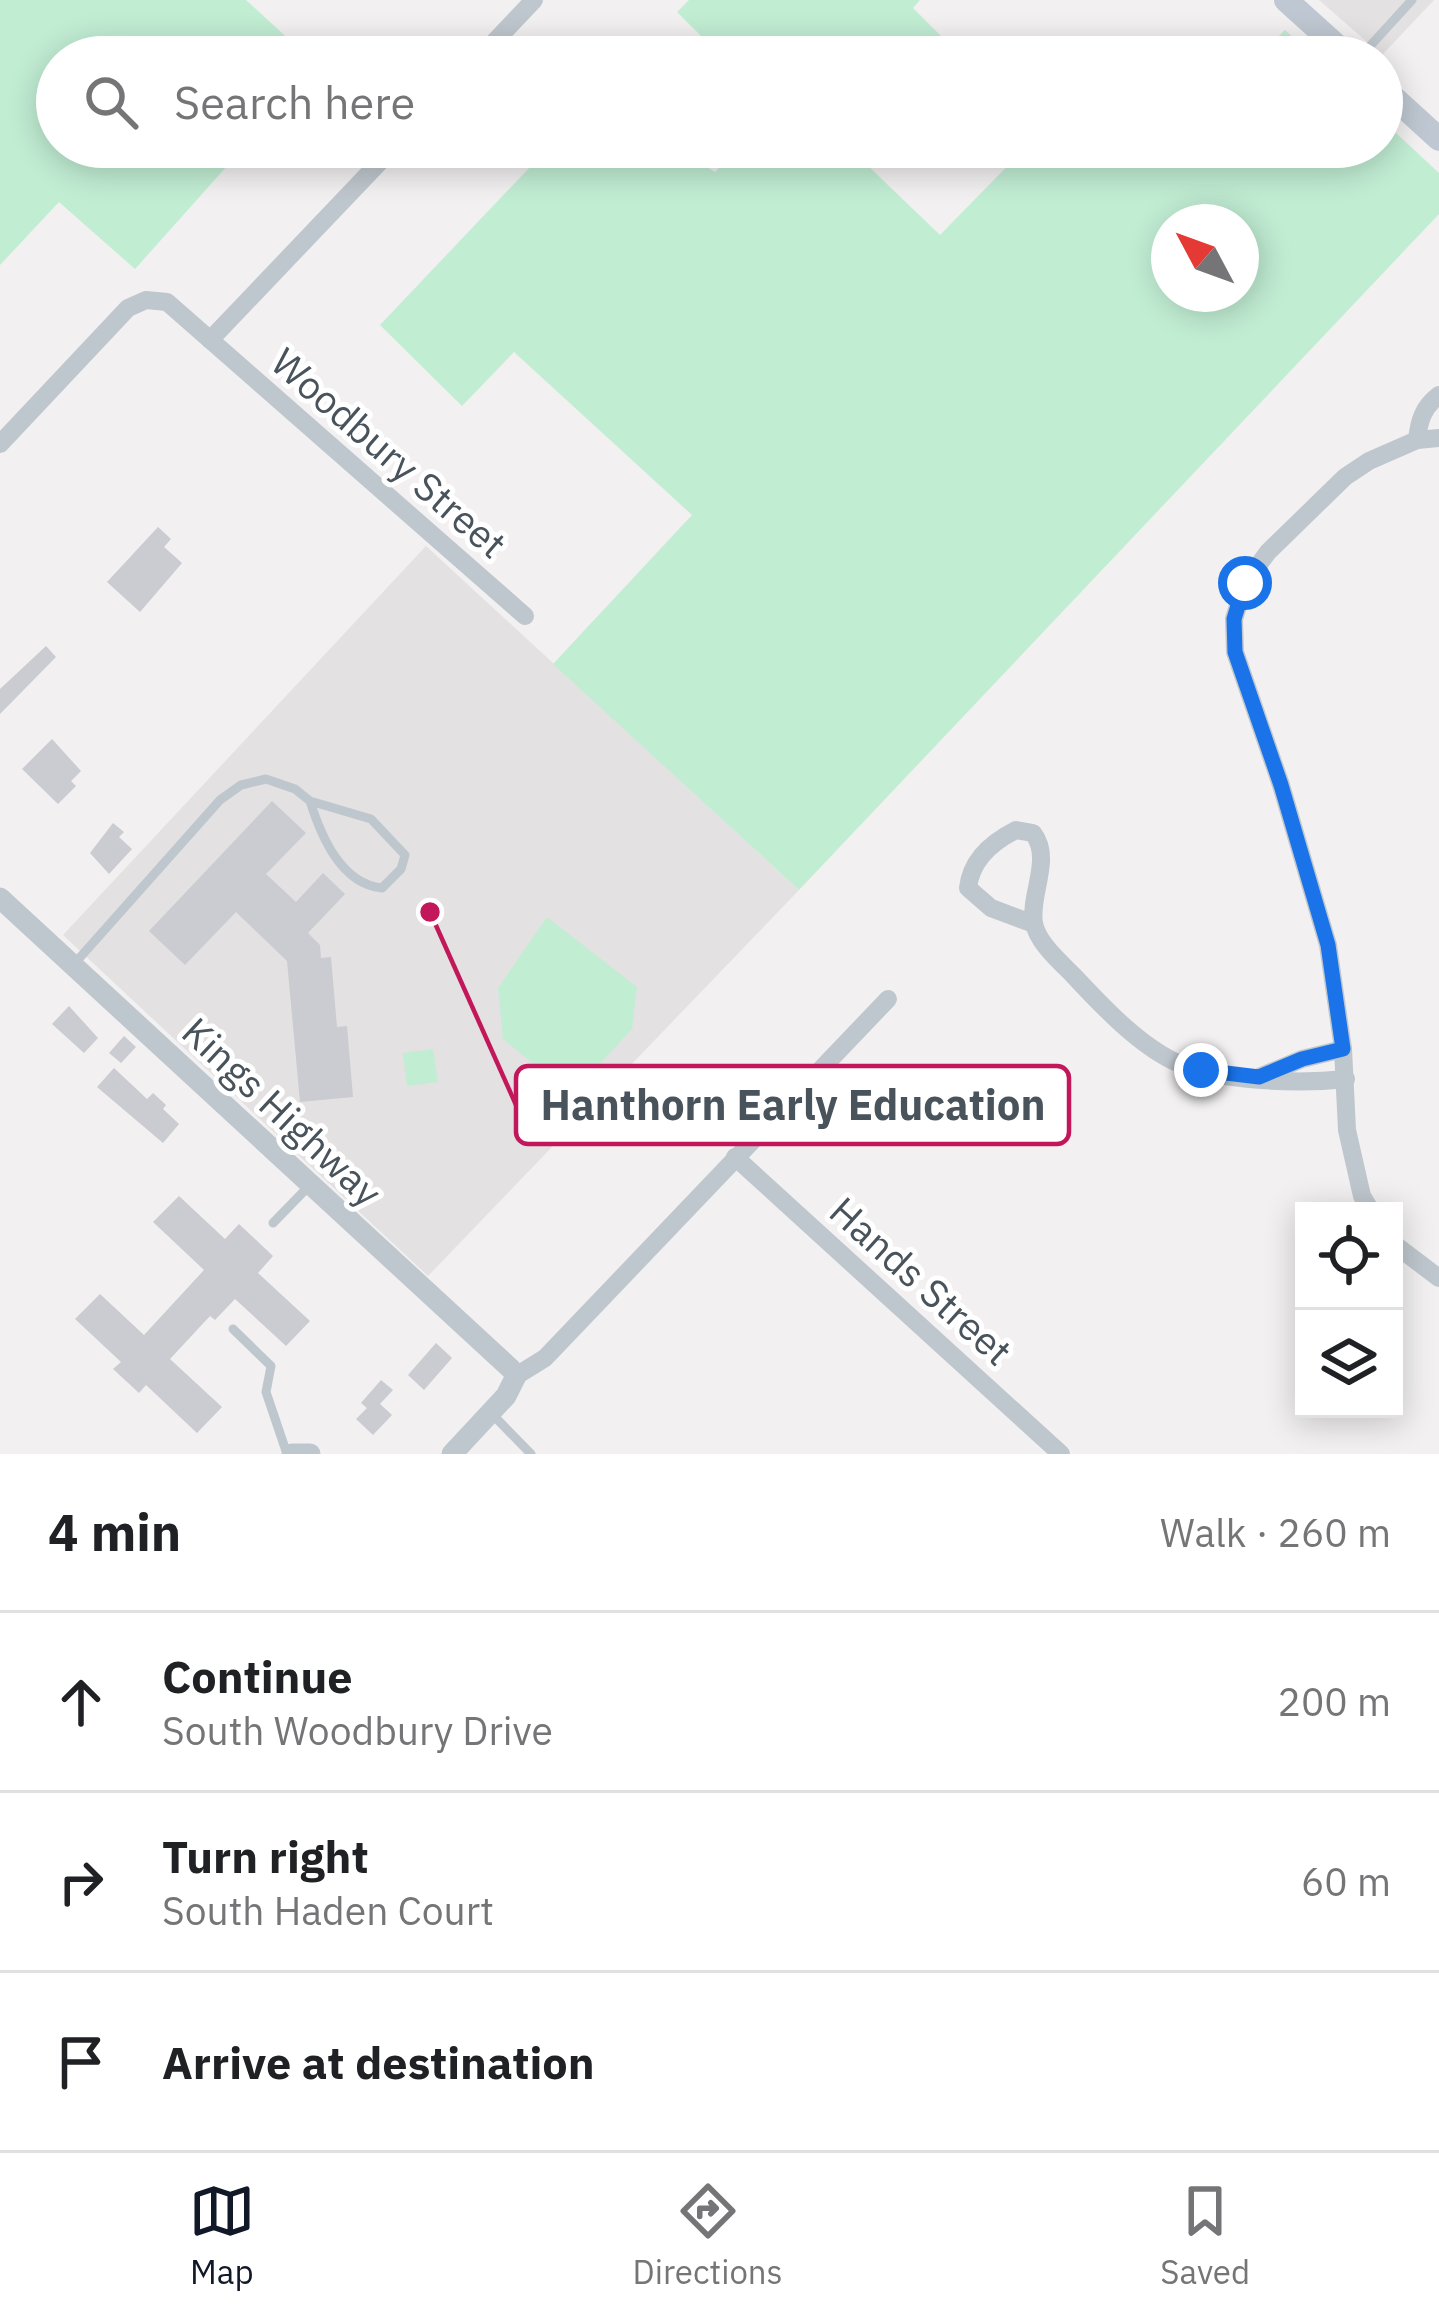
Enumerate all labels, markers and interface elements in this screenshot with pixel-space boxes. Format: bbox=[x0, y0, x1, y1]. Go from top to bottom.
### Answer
search box bbox=[36, 36, 1403, 168]
icon: search bbox=[78, 69, 144, 135]
text: Search here bbox=[174, 73, 415, 131]
north arrow bbox=[1151, 204, 1259, 312]
street label: Woodbury Street bbox=[261, 336, 518, 569]
route start bbox=[1218, 556, 1272, 610]
street label: Kings Highway bbox=[172, 1006, 393, 1217]
route end bbox=[1174, 1043, 1228, 1097]
callout: Hanthorn Early Education bbox=[516, 1066, 1069, 1144]
text: Hanthorn Early Education bbox=[540, 1077, 1046, 1132]
street label: Hands Street bbox=[819, 1185, 1023, 1376]
map controls bbox=[1295, 1202, 1403, 1418]
button: locate bbox=[1295, 1202, 1403, 1310]
button: layers bbox=[1295, 1310, 1403, 1418]
text: 4 min bbox=[48, 1499, 181, 1565]
text: Walk · 260 m bbox=[1160, 1507, 1391, 1558]
text: Continue bbox=[162, 1647, 353, 1705]
icon: ahead bbox=[48, 1669, 114, 1735]
text: 200 m bbox=[1278, 1676, 1391, 1727]
text: South Woodbury Drive bbox=[162, 1705, 553, 1756]
text: Turn right bbox=[162, 1827, 369, 1885]
icon: right bbox=[48, 1849, 114, 1915]
text: 60 m bbox=[1301, 1856, 1391, 1907]
text: South Haden Court bbox=[162, 1885, 494, 1936]
icon: arrive bbox=[48, 2029, 114, 2095]
text: Arrive at destination bbox=[162, 2033, 595, 2091]
tab: Map bbox=[189, 2178, 255, 2293]
tab: Directions bbox=[633, 2178, 783, 2293]
tab: Saved bbox=[1160, 2178, 1250, 2293]

